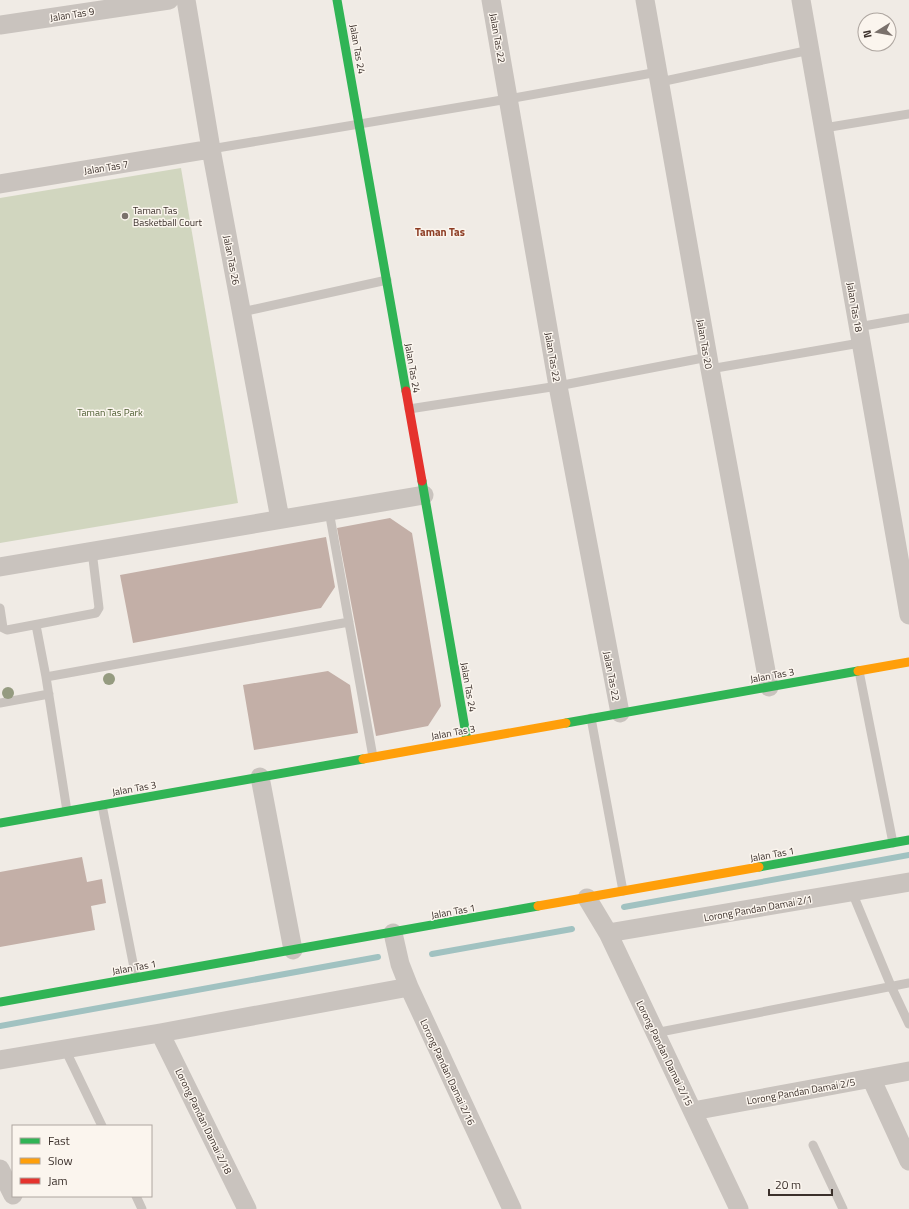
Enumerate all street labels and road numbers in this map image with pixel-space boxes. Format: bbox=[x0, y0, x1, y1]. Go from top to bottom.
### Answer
street label: Jalan Tas 9 bbox=[49, 4, 96, 25]
street label: Jalan Tas 22 bbox=[486, 12, 509, 64]
street label: Jalan Tas 24 bbox=[346, 23, 369, 76]
street label: Jalan Tas 7 bbox=[83, 157, 129, 178]
street label: Jalan Tas 26 bbox=[219, 234, 244, 287]
street label: Jalan Tas 18 bbox=[843, 281, 866, 334]
street label: Jalan Tas 20 bbox=[693, 318, 716, 371]
street label: Jalan Tas 22 bbox=[541, 331, 564, 383]
street label: Jalan Tas 24 bbox=[401, 342, 424, 395]
street label: Jalan Tas 22 bbox=[599, 650, 624, 702]
street label: Jalan Tas 24 bbox=[457, 661, 480, 714]
street label: Jalan Tas 3 bbox=[749, 664, 795, 687]
street label: Jalan Tas 3 bbox=[430, 721, 476, 744]
street label: Jalan Tas 3 bbox=[111, 777, 157, 800]
street label: Jalan Tas 1 bbox=[749, 843, 795, 866]
street label: Lorong Pandan Damai 2/1 bbox=[703, 892, 814, 925]
street label: Jalan Tas 1 bbox=[430, 900, 476, 923]
street label: Jalan Tas 1 bbox=[111, 956, 157, 979]
street label: Lorong Pandan Damai 2/15 bbox=[632, 998, 697, 1109]
street label: Lorong Pandan Damai 2/16 bbox=[416, 1017, 479, 1128]
street label: Lorong Pandan Damai 2/18 bbox=[171, 1066, 236, 1177]
street label: Lorong Pandan Damai 2/5 bbox=[746, 1074, 857, 1108]

